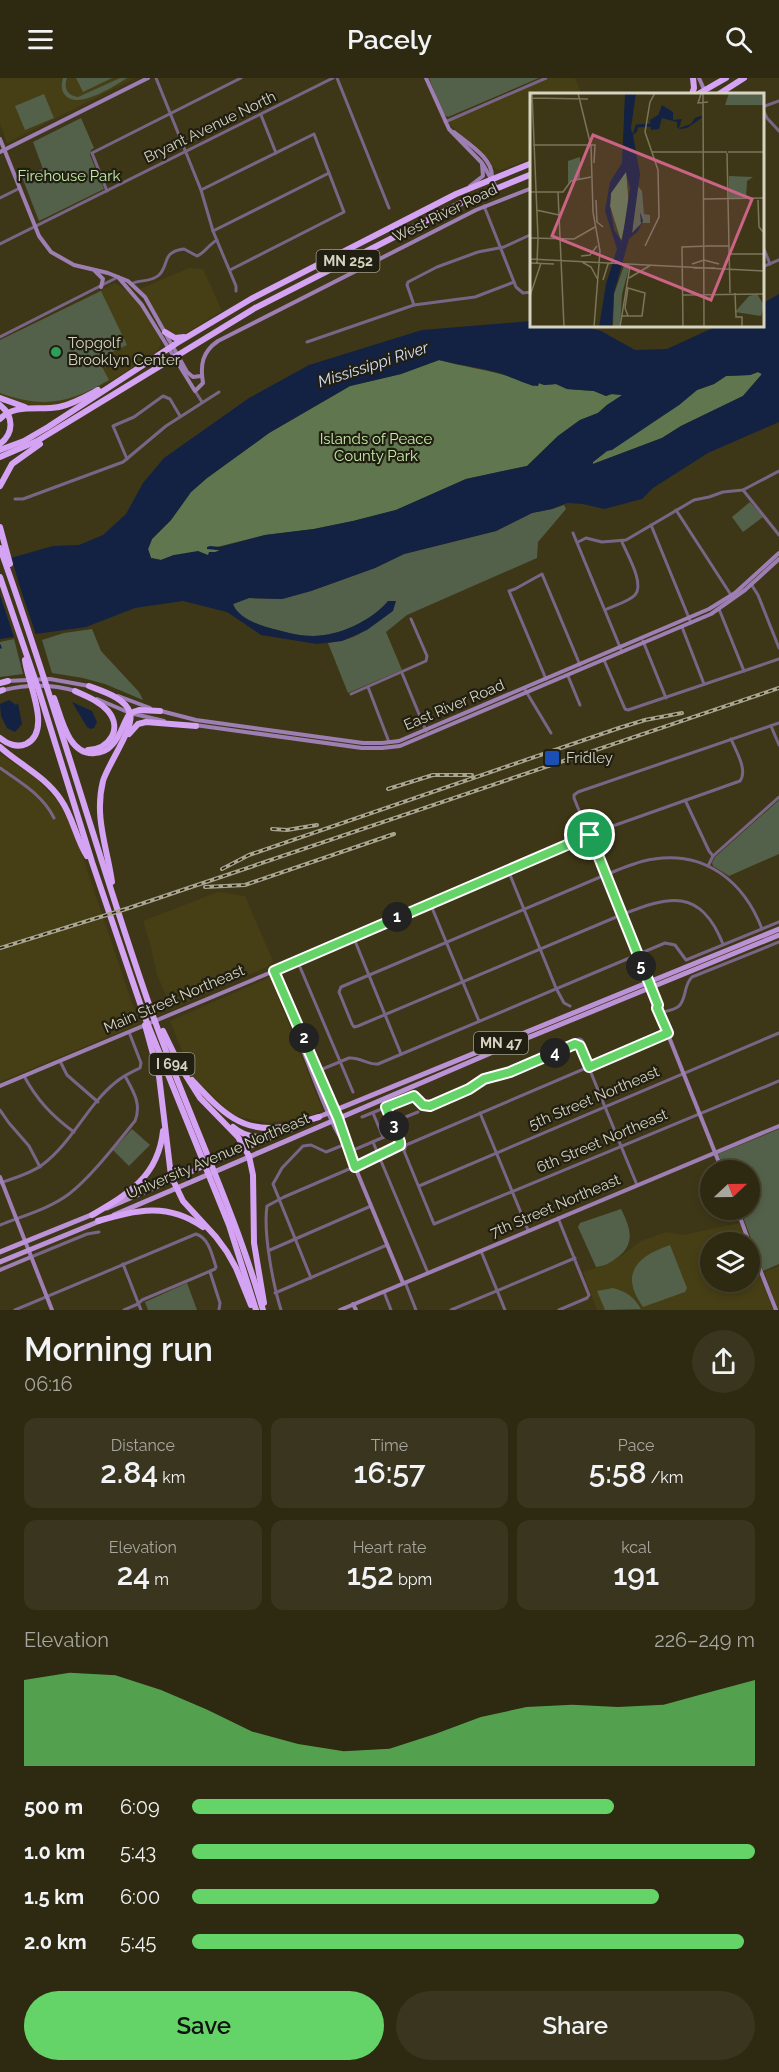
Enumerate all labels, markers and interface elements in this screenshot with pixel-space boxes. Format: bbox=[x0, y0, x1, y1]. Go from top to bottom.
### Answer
icon: menu bbox=[24, 23, 57, 56]
icon: search bbox=[722, 23, 755, 56]
text: Pacely bbox=[347, 24, 432, 55]
street label: Bryant Avenue North bbox=[141, 87, 279, 167]
inset map bbox=[530, 93, 764, 327]
park label: Firehouse Park bbox=[17, 167, 121, 185]
street label: West River Road bbox=[390, 180, 500, 246]
road number: MN 252 bbox=[316, 250, 380, 272]
place label: Topgolf Brooklyn Center bbox=[68, 334, 181, 369]
water label: Mississippi River bbox=[315, 337, 431, 391]
marker: Topgolf Brooklyn Center bbox=[49, 345, 63, 359]
park label: Islands of Peace County Park bbox=[320, 430, 433, 465]
street label: East River Road bbox=[401, 676, 507, 734]
marker: Fridley bbox=[543, 749, 561, 767]
place label: Fridley bbox=[566, 749, 613, 767]
pin bbox=[564, 809, 615, 860]
icon: arrive bbox=[573, 818, 606, 851]
pin: 1 bbox=[382, 902, 412, 932]
text: 1 bbox=[393, 907, 401, 926]
pin: 5 bbox=[626, 951, 656, 981]
text: 5 bbox=[637, 956, 645, 975]
street label: Main Street Northeast bbox=[101, 961, 247, 1037]
pin: 2 bbox=[289, 1023, 319, 1053]
text: 2 bbox=[299, 1028, 309, 1047]
road number: MN 47 bbox=[474, 1032, 528, 1054]
pin: 4 bbox=[540, 1038, 570, 1068]
text: 4 bbox=[550, 1043, 560, 1062]
road number: I 694 bbox=[150, 1053, 195, 1075]
street label: 5th Street Northeast bbox=[526, 1062, 662, 1134]
street label: 6th Street Northeast bbox=[534, 1105, 670, 1177]
street label: University Avenue Northeast bbox=[124, 1109, 312, 1203]
pin: 3 bbox=[379, 1111, 409, 1141]
text: 3 bbox=[390, 1116, 398, 1135]
north arrow bbox=[700, 1160, 760, 1220]
map controls bbox=[700, 1160, 760, 1292]
street label: 7th Street Northeast bbox=[487, 1170, 623, 1242]
button: layers bbox=[700, 1232, 760, 1292]
text: Morning run bbox=[24, 1330, 213, 1369]
button: share bbox=[692, 1330, 755, 1393]
text: 06:16 bbox=[24, 1372, 73, 1396]
text: Distance bbox=[111, 1436, 175, 1455]
text: Time bbox=[371, 1436, 408, 1455]
text: Pace bbox=[618, 1436, 655, 1455]
text: 2.84 bbox=[100, 1455, 158, 1490]
text: 16:57 bbox=[353, 1455, 425, 1490]
text: 5:58 bbox=[589, 1455, 647, 1490]
text: km bbox=[158, 1468, 185, 1487]
text: /km bbox=[647, 1468, 684, 1487]
text: Elevation bbox=[109, 1538, 177, 1557]
text: Heart rate bbox=[353, 1538, 426, 1557]
text: kcal bbox=[621, 1538, 651, 1557]
text: 24 bbox=[117, 1557, 150, 1592]
text: 152 bbox=[347, 1557, 394, 1592]
text: 191 bbox=[613, 1557, 659, 1592]
text: m bbox=[150, 1570, 169, 1589]
text: bpm bbox=[394, 1570, 432, 1589]
text: Elevation bbox=[24, 1628, 109, 1652]
text: 226–249 m bbox=[654, 1628, 755, 1652]
text: 500 m bbox=[24, 1795, 83, 1819]
text: 6:09 bbox=[120, 1795, 160, 1819]
text: 1.0 km bbox=[24, 1840, 85, 1864]
text: 5:43 bbox=[120, 1840, 156, 1864]
text: 1.5 km bbox=[24, 1885, 84, 1909]
text: 6:00 bbox=[120, 1885, 160, 1909]
text: 2.0 km bbox=[24, 1930, 87, 1954]
text: 5:45 bbox=[120, 1930, 156, 1954]
button: Save bbox=[24, 1991, 384, 2060]
button: Share bbox=[396, 1991, 755, 2060]

